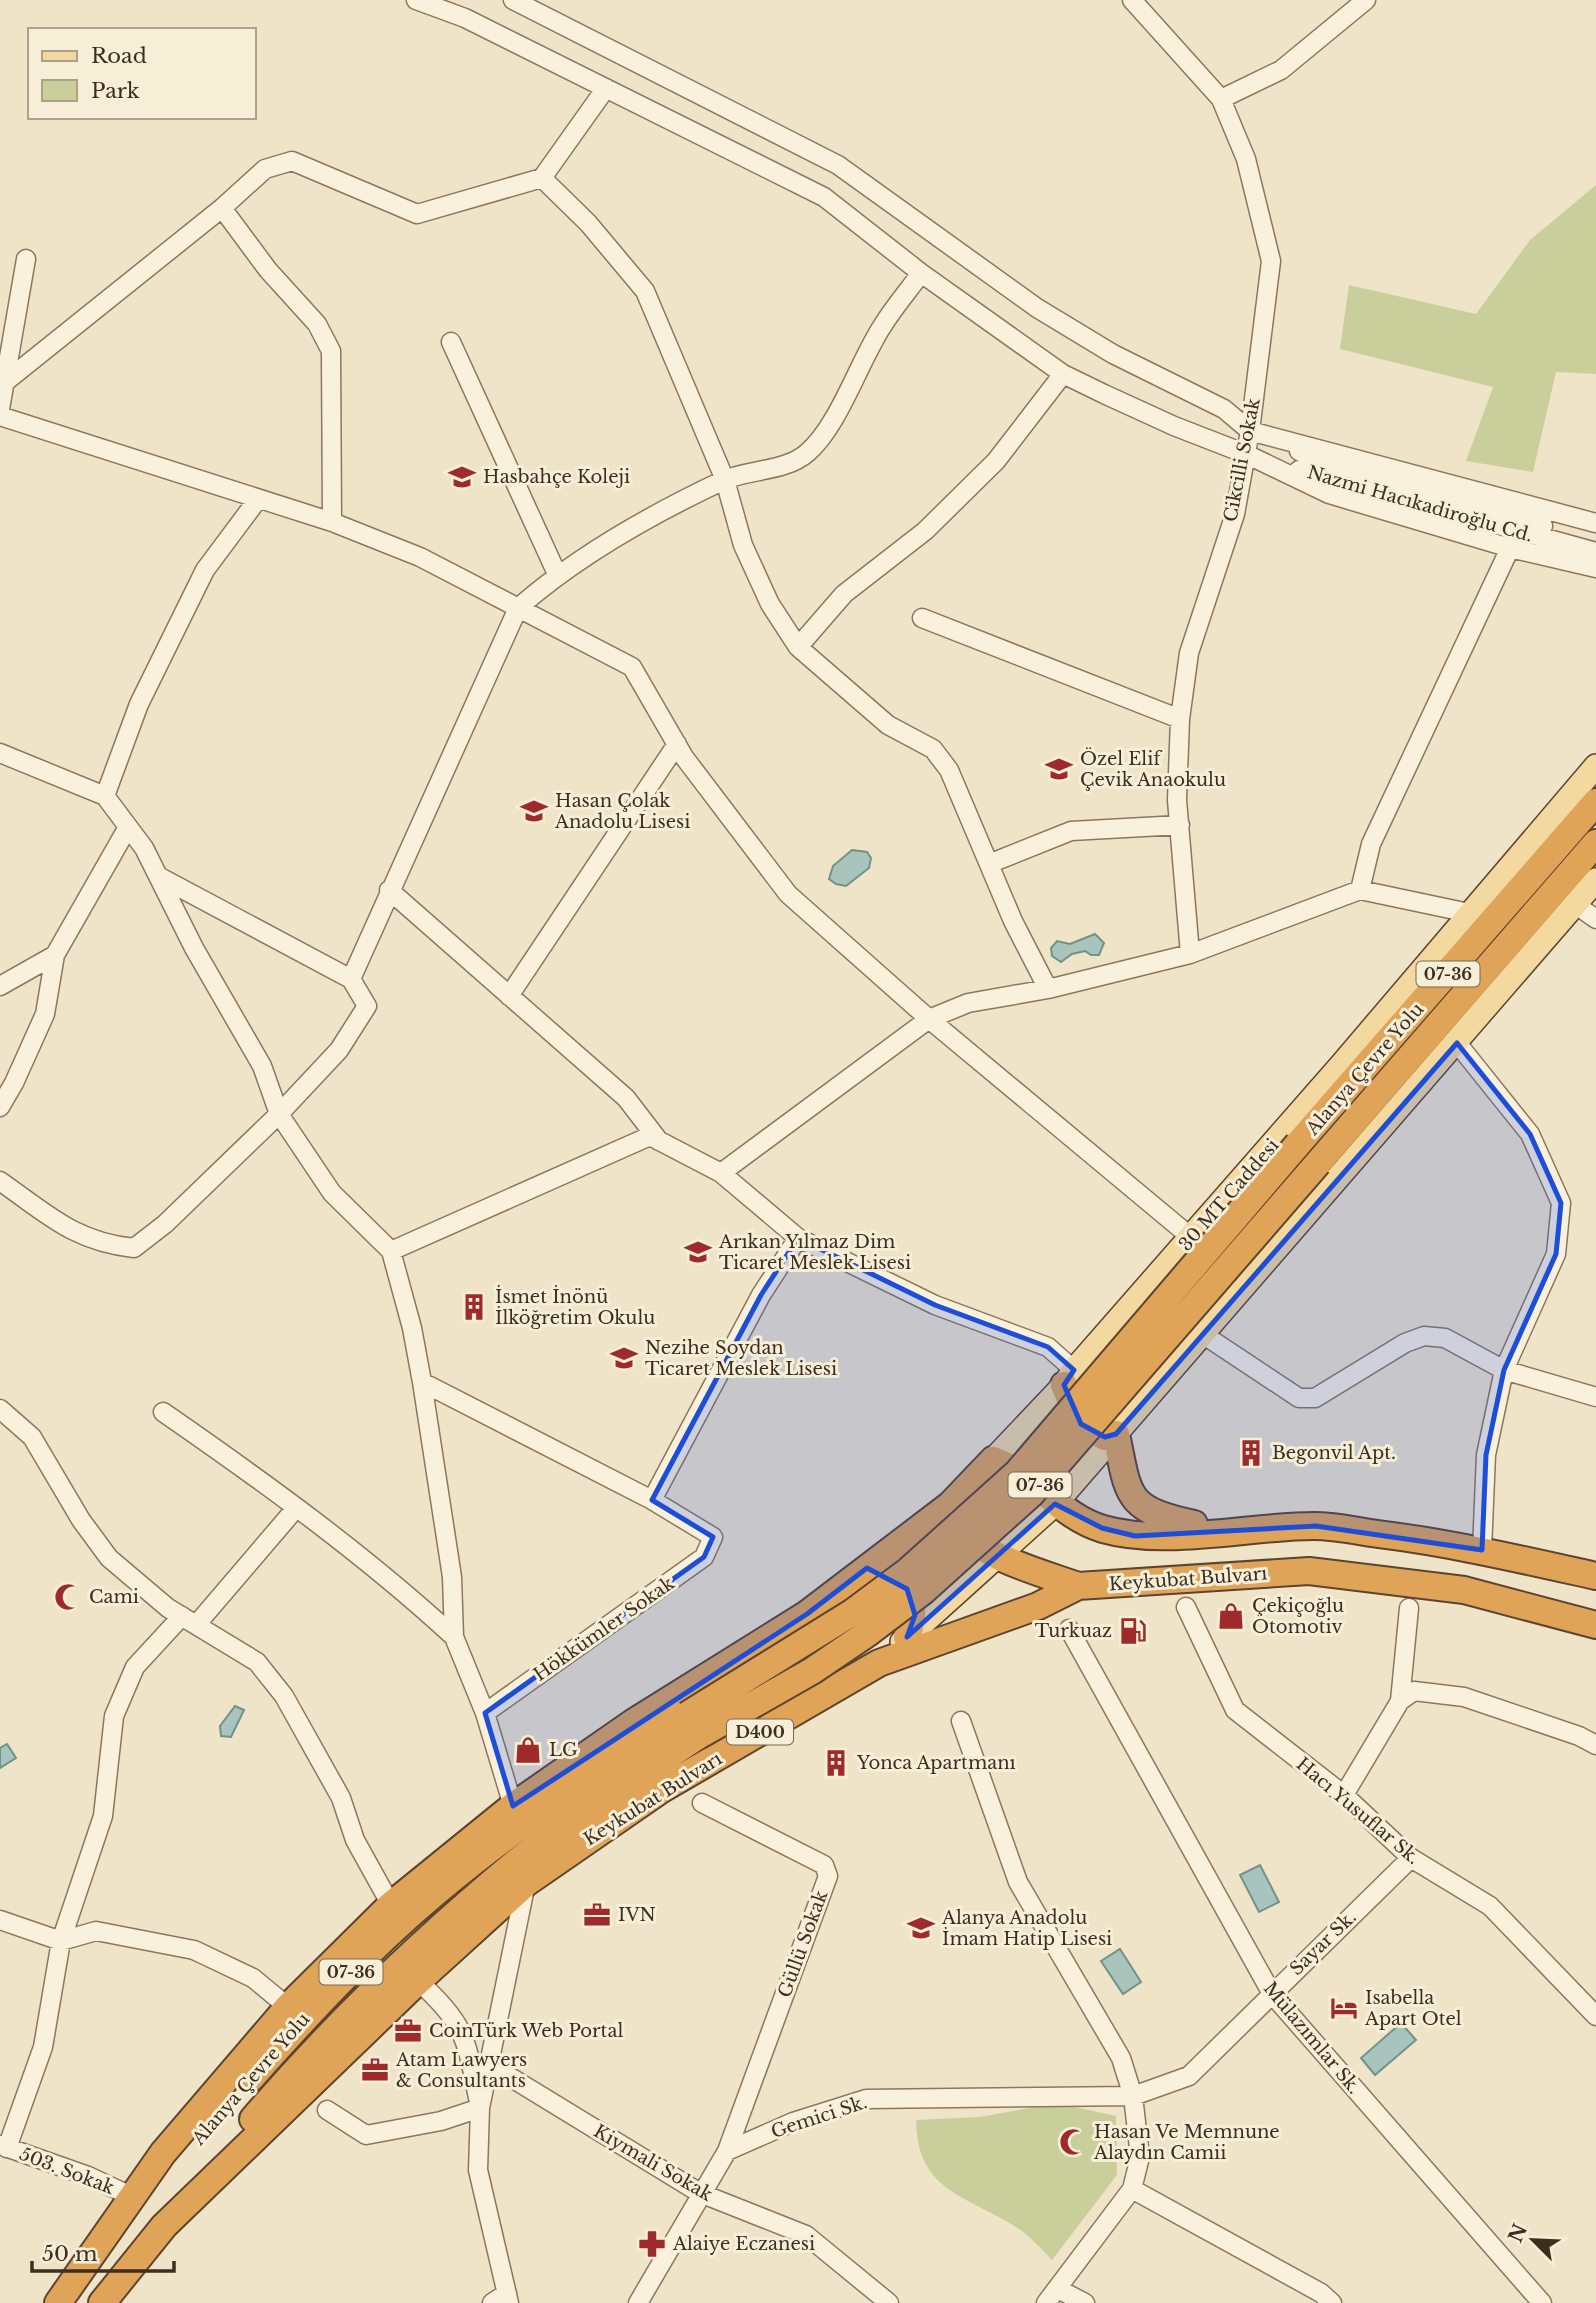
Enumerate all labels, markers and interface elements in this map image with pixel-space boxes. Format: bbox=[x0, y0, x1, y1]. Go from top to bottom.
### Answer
legend bbox=[28, 28, 256, 119]
text: Road bbox=[91, 43, 147, 69]
text: Park bbox=[91, 78, 140, 104]
street label: Cikcilli Sokak bbox=[1219, 396, 1265, 524]
street label: Nazmi Hacıkadiroğlu Cd. bbox=[1305, 461, 1535, 547]
school or university icon: Hasbahçe Koleji bbox=[447, 462, 477, 492]
place label: Hasbahçe Koleji bbox=[483, 466, 630, 488]
place label: Özel Elif Çevik Anaokulu bbox=[1080, 747, 1226, 791]
school or university icon: Özel Elif Çevik Anaokulu bbox=[1044, 754, 1074, 784]
place label: Hasan Çolak Anadolu Lisesi bbox=[554, 790, 690, 833]
school or university icon: Hasan Çolak Anadolu Lisesi bbox=[519, 796, 549, 826]
road number: 07-36 bbox=[1416, 962, 1480, 986]
street label: Alanya Çevre Yolu bbox=[1301, 998, 1428, 1140]
street label: 30 MT Caddesi bbox=[1174, 1135, 1284, 1255]
place label: Arıkan Yılmaz Dim Ticaret Meslek Lisesi bbox=[718, 1231, 911, 1274]
school or university icon: Arıkan Yılmaz Dim Ticaret Meslek Lisesi bbox=[683, 1237, 713, 1267]
place label: İsmet İnönü İlköğretim Okulu bbox=[495, 1285, 655, 1329]
building icon: İsmet İnönü İlköğretim Okulu bbox=[459, 1292, 489, 1322]
place label: Nezihe Soydan Ticaret Meslek Lisesi bbox=[645, 1337, 837, 1380]
school or university icon: Nezihe Soydan Ticaret Meslek Lisesi bbox=[609, 1343, 639, 1373]
building icon: Begonvil Apt. bbox=[1236, 1438, 1266, 1468]
place label: Begonvil Apt. bbox=[1272, 1442, 1396, 1464]
road number: 07-36 bbox=[1009, 1472, 1072, 1498]
street label: Keykubat Bulvarı bbox=[1108, 1562, 1268, 1596]
street label: Hökkümler Sokak bbox=[530, 1572, 678, 1686]
mosque icon: Cami bbox=[53, 1582, 83, 1612]
place label: Cami bbox=[89, 1586, 139, 1608]
place label: Çekiçoğlu Otomotiv bbox=[1252, 1595, 1344, 1638]
shop icon: Çekiçoğlu Otomotiv bbox=[1216, 1601, 1246, 1631]
fuel station icon: Turkuaz bbox=[1118, 1616, 1148, 1646]
place label: Turkuaz bbox=[1035, 1620, 1112, 1642]
road number: D400 bbox=[727, 1720, 793, 1744]
shop icon: LG bbox=[513, 1735, 543, 1765]
place label: LG bbox=[549, 1739, 578, 1761]
street label: Keykubat Bulvarı bbox=[580, 1748, 726, 1850]
building icon: Yonca Apartmanı bbox=[821, 1748, 851, 1778]
place label: Yonca Apartmanı bbox=[856, 1752, 1016, 1774]
street label: Hacı Yusuflar Sk. bbox=[1292, 1753, 1424, 1869]
street label: Güllü Sokak bbox=[773, 1888, 833, 2000]
office icon: IVN bbox=[582, 1900, 612, 1930]
place label: IVN bbox=[618, 1904, 656, 1926]
street label: Sayar Sk. bbox=[1285, 1906, 1361, 1980]
place label: Alanya Anadolu İmam Hatip Lisesi bbox=[941, 1907, 1112, 1950]
school or university icon: Alanya Anadolu İmam Hatip Lisesi bbox=[906, 1913, 936, 1943]
road number: 07-36 bbox=[320, 1960, 382, 1984]
street label: Mülazımlar Sk. bbox=[1259, 1978, 1365, 2098]
place label: Isabella Apart Otel bbox=[1364, 1987, 1462, 2030]
hotel icon: Isabella Apart Otel bbox=[1329, 1993, 1359, 2023]
street label: Alanya Çevre Yolu bbox=[187, 2008, 314, 2150]
office icon: CoinTürk Web Portal bbox=[393, 2016, 423, 2046]
place label: CoinTürk Web Portal bbox=[429, 2020, 623, 2042]
place label: Atam Lawyers & Consultants bbox=[395, 2049, 527, 2092]
office icon: Atam Lawyers & Consultants bbox=[360, 2055, 390, 2085]
street label: Gemici Sk. bbox=[768, 2091, 870, 2143]
street label: Kiymali Sokak bbox=[590, 2120, 716, 2206]
place label: Hasan Ve Memnune Alaydın Camii bbox=[1093, 2121, 1280, 2164]
mosque icon: Hasan Ve Memnune Alaydın Camii bbox=[1058, 2127, 1088, 2157]
street label: 503. Sokak bbox=[17, 2143, 117, 2199]
north arrow bbox=[1498, 2205, 1568, 2275]
text: N bbox=[1504, 2220, 1532, 2246]
pharmacy icon: Alaiye Eczanesi bbox=[637, 2229, 667, 2259]
scale bar bbox=[32, 2230, 173, 2274]
place label: Alaiye Eczanesi bbox=[672, 2233, 815, 2255]
text: 50 m bbox=[42, 2241, 98, 2267]

